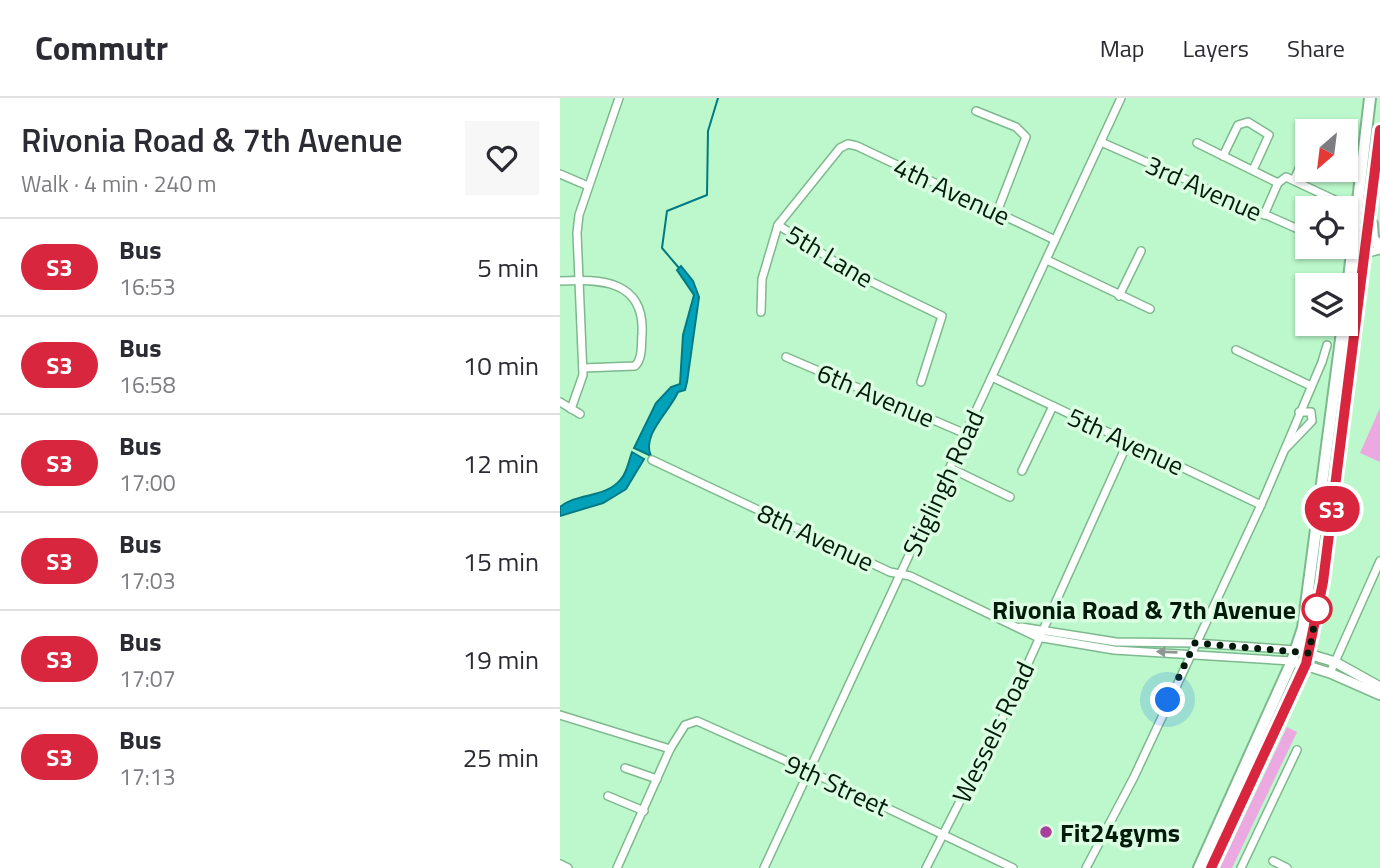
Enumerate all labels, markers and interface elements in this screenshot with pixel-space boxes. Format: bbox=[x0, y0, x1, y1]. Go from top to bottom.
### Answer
text: Commutr bbox=[35, 23, 168, 73]
text: Map bbox=[1100, 30, 1145, 66]
text: Layers bbox=[1183, 30, 1249, 66]
text: Share bbox=[1287, 30, 1345, 66]
text: Rivonia Road & 7th Avenue bbox=[21, 115, 403, 165]
north arrow bbox=[1295, 119, 1358, 182]
map controls bbox=[1295, 119, 1358, 336]
button: heart bbox=[465, 121, 539, 195]
street label: 3rd Avenue bbox=[1139, 145, 1269, 231]
street label: 4th Avenue bbox=[887, 147, 1017, 235]
text: Walk · 4 min · 240 m bbox=[21, 166, 217, 201]
button: locate bbox=[1295, 196, 1358, 259]
street label: 5th Lane bbox=[779, 215, 881, 297]
text: Bus bbox=[119, 230, 161, 269]
text: 5 min bbox=[477, 248, 539, 287]
text: S3 bbox=[46, 249, 73, 285]
text: 16:53 bbox=[119, 269, 176, 304]
button: layers bbox=[1295, 273, 1358, 336]
text: Bus bbox=[119, 328, 161, 367]
text: 10 min bbox=[463, 346, 539, 385]
text: S3 bbox=[46, 347, 73, 383]
street label: 6th Avenue bbox=[811, 353, 941, 437]
text: 16:58 bbox=[119, 367, 176, 402]
street label: 5th Avenue bbox=[1061, 397, 1191, 485]
street label: Stiglingh Road bbox=[892, 404, 994, 562]
text: Bus bbox=[119, 426, 161, 465]
text: 12 min bbox=[463, 444, 539, 483]
text: S3 bbox=[46, 445, 73, 481]
text: 17:00 bbox=[119, 465, 176, 500]
line badge: S3 bbox=[1300, 486, 1364, 532]
text: S3 bbox=[1319, 491, 1345, 527]
street label: 8th Avenue bbox=[751, 493, 881, 581]
text: Bus bbox=[119, 524, 161, 563]
text: 15 min bbox=[463, 542, 539, 581]
text: S3 bbox=[46, 543, 73, 579]
text: 17:03 bbox=[119, 563, 176, 598]
place label: Rivonia Road & 7th Avenue bbox=[992, 590, 1296, 629]
marker: Rivonia Road & 7th Avenue bbox=[1302, 594, 1332, 624]
text: Bus bbox=[119, 622, 161, 661]
text: 19 min bbox=[463, 640, 539, 679]
text: S3 bbox=[46, 641, 73, 677]
one-way arrow bbox=[1156, 646, 1178, 657]
street label: Wessels Road bbox=[942, 655, 1044, 809]
text: 17:07 bbox=[119, 661, 176, 696]
your location bbox=[1150, 682, 1185, 717]
text: Bus bbox=[119, 720, 161, 759]
text: 25 min bbox=[463, 738, 539, 777]
text: S3 bbox=[46, 739, 73, 775]
street label: 9th Street bbox=[779, 744, 895, 826]
text: 17:13 bbox=[119, 759, 176, 794]
place label: Fit24gyms bbox=[1060, 813, 1180, 852]
marker: Fit24gyms bbox=[1038, 824, 1054, 840]

